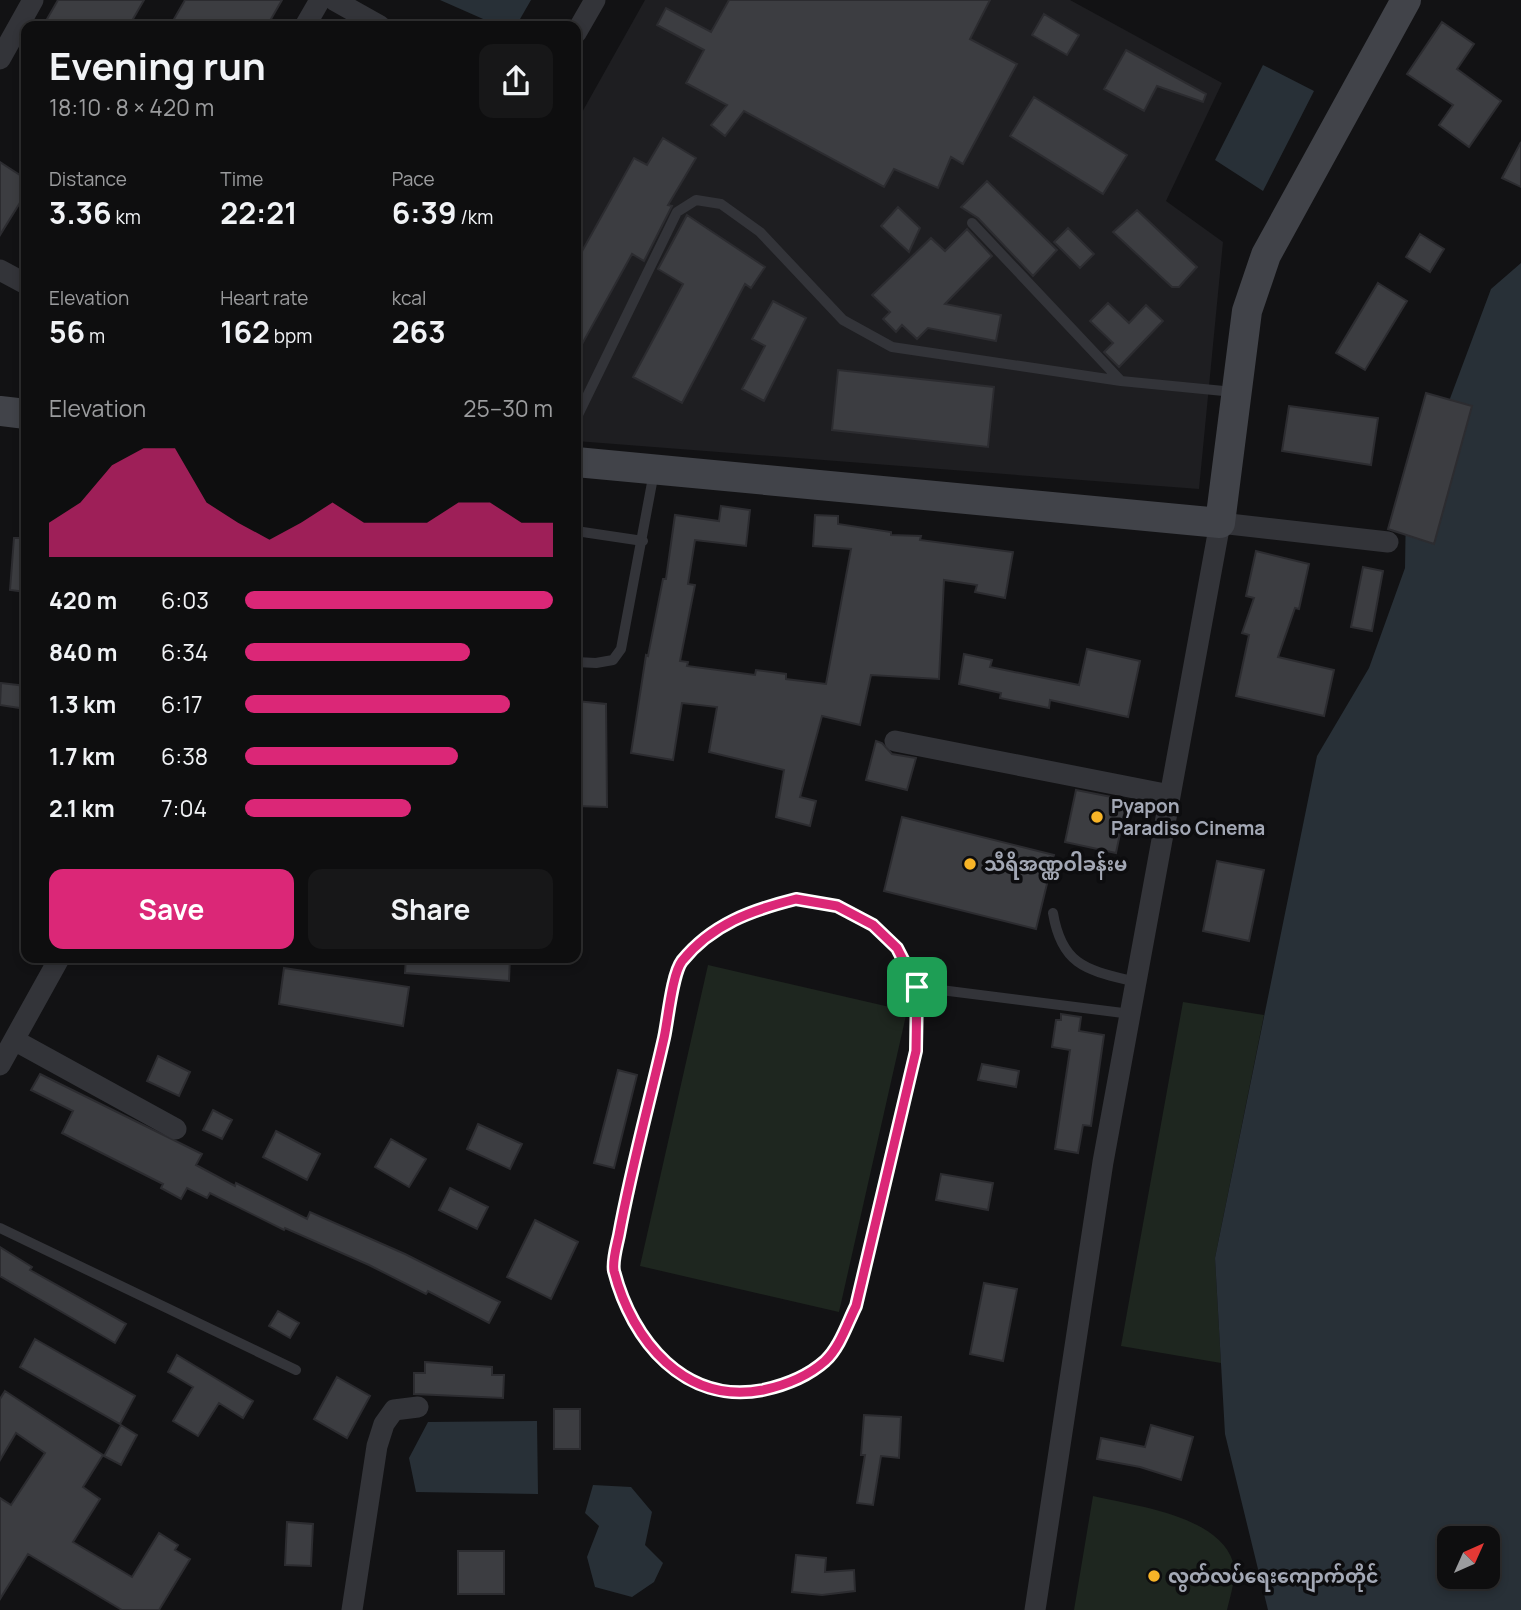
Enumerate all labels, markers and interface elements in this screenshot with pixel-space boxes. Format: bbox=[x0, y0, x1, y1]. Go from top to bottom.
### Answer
text: Evening run bbox=[49, 39, 266, 91]
button: share bbox=[479, 44, 553, 118]
text: 18:10 · 8 × 420 m bbox=[49, 91, 214, 123]
text: Distance bbox=[49, 166, 127, 192]
text: Time bbox=[220, 166, 263, 192]
text: Pace bbox=[392, 166, 435, 192]
text: 3.36 bbox=[49, 192, 112, 233]
text: 22:21 bbox=[220, 192, 297, 233]
text: 6:39 bbox=[392, 192, 457, 233]
text: km bbox=[112, 204, 141, 230]
text: /km bbox=[457, 204, 493, 230]
text: Elevation bbox=[49, 285, 129, 311]
text: Heart rate bbox=[220, 285, 308, 311]
text: kcal bbox=[392, 285, 426, 311]
text: 56 bbox=[49, 311, 85, 352]
text: 162 bbox=[220, 311, 270, 352]
text: 263 bbox=[392, 311, 446, 352]
text: m bbox=[85, 323, 105, 349]
text: bpm bbox=[270, 323, 312, 349]
text: Elevation bbox=[49, 392, 146, 424]
text: 25–30 m bbox=[463, 392, 553, 424]
text: 420 m bbox=[49, 584, 117, 616]
text: 6:03 bbox=[161, 584, 209, 616]
text: 840 m bbox=[49, 636, 118, 668]
text: 6:34 bbox=[161, 636, 208, 668]
text: 1.3 km bbox=[49, 688, 116, 720]
text: 6:17 bbox=[161, 688, 203, 720]
text: 1.7 km bbox=[49, 740, 115, 772]
text: 6:38 bbox=[161, 740, 208, 772]
text: 2.1 km bbox=[49, 792, 115, 824]
text: 7:04 bbox=[161, 792, 207, 824]
place label: Pyapon Paradiso Cinema bbox=[1111, 793, 1265, 841]
marker: Pyapon Paradiso Cinema bbox=[1089, 809, 1105, 825]
place label: သီရိအဏ္ဏဝါခန်းမ bbox=[984, 851, 1127, 880]
marker: သီရိအဏ္ဏဝါခန်းမ bbox=[962, 856, 978, 872]
button: Save bbox=[49, 869, 294, 949]
button: Share bbox=[308, 869, 553, 949]
pin bbox=[887, 957, 947, 1017]
icon: arrive bbox=[898, 968, 936, 1006]
north arrow bbox=[1437, 1526, 1500, 1589]
map controls bbox=[1437, 1526, 1500, 1589]
place label: လွတ်လပ်ရေးကျောက်တိုင် bbox=[1168, 1563, 1379, 1593]
marker: လွတ်လပ်ရေးကျောက်တိုင် bbox=[1146, 1568, 1162, 1584]

